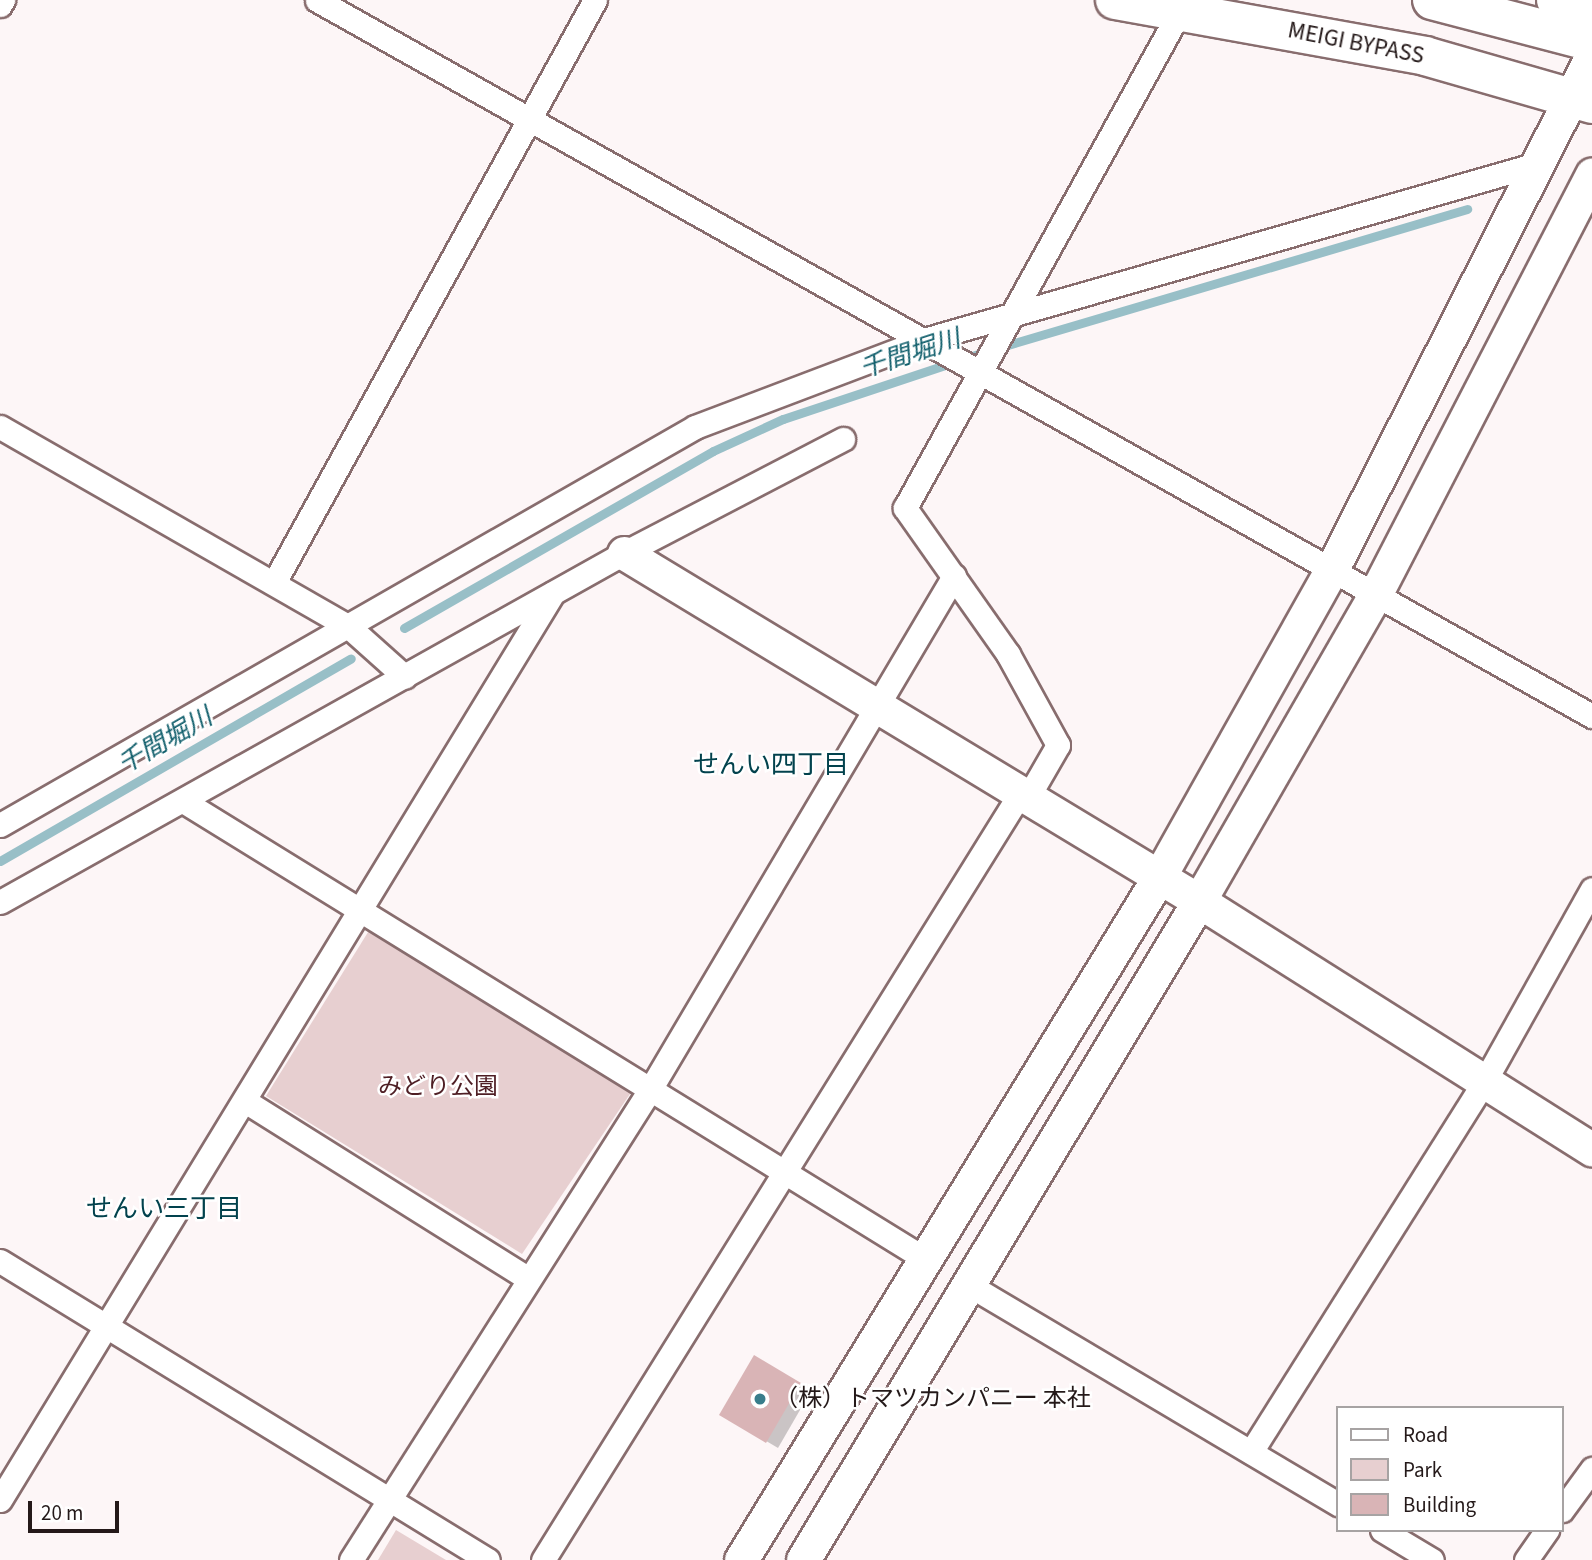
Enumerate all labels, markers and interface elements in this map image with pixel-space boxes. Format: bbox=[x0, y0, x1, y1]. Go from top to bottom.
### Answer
street label: MEIGI BYPASS bbox=[1285, 16, 1427, 70]
water label: 千間堀川 bbox=[856, 323, 964, 385]
water label: 千間堀川 bbox=[112, 701, 218, 781]
district label: せんい四丁目 bbox=[693, 749, 849, 781]
park label: みどり公園 bbox=[378, 1073, 498, 1101]
district label: せんい三丁目 bbox=[86, 1193, 242, 1225]
place label: （株）トマツカンパニー 本社 bbox=[774, 1385, 1091, 1413]
marker: （株）トマツカンパニー 本社 bbox=[752, 1391, 768, 1407]
legend bbox=[1336, 1406, 1564, 1532]
text: Road bbox=[1403, 1420, 1448, 1450]
text: Park bbox=[1403, 1455, 1442, 1485]
scale bar bbox=[32, 1486, 122, 1530]
text: Building bbox=[1403, 1490, 1476, 1520]
text: 20 m bbox=[41, 1498, 83, 1528]

